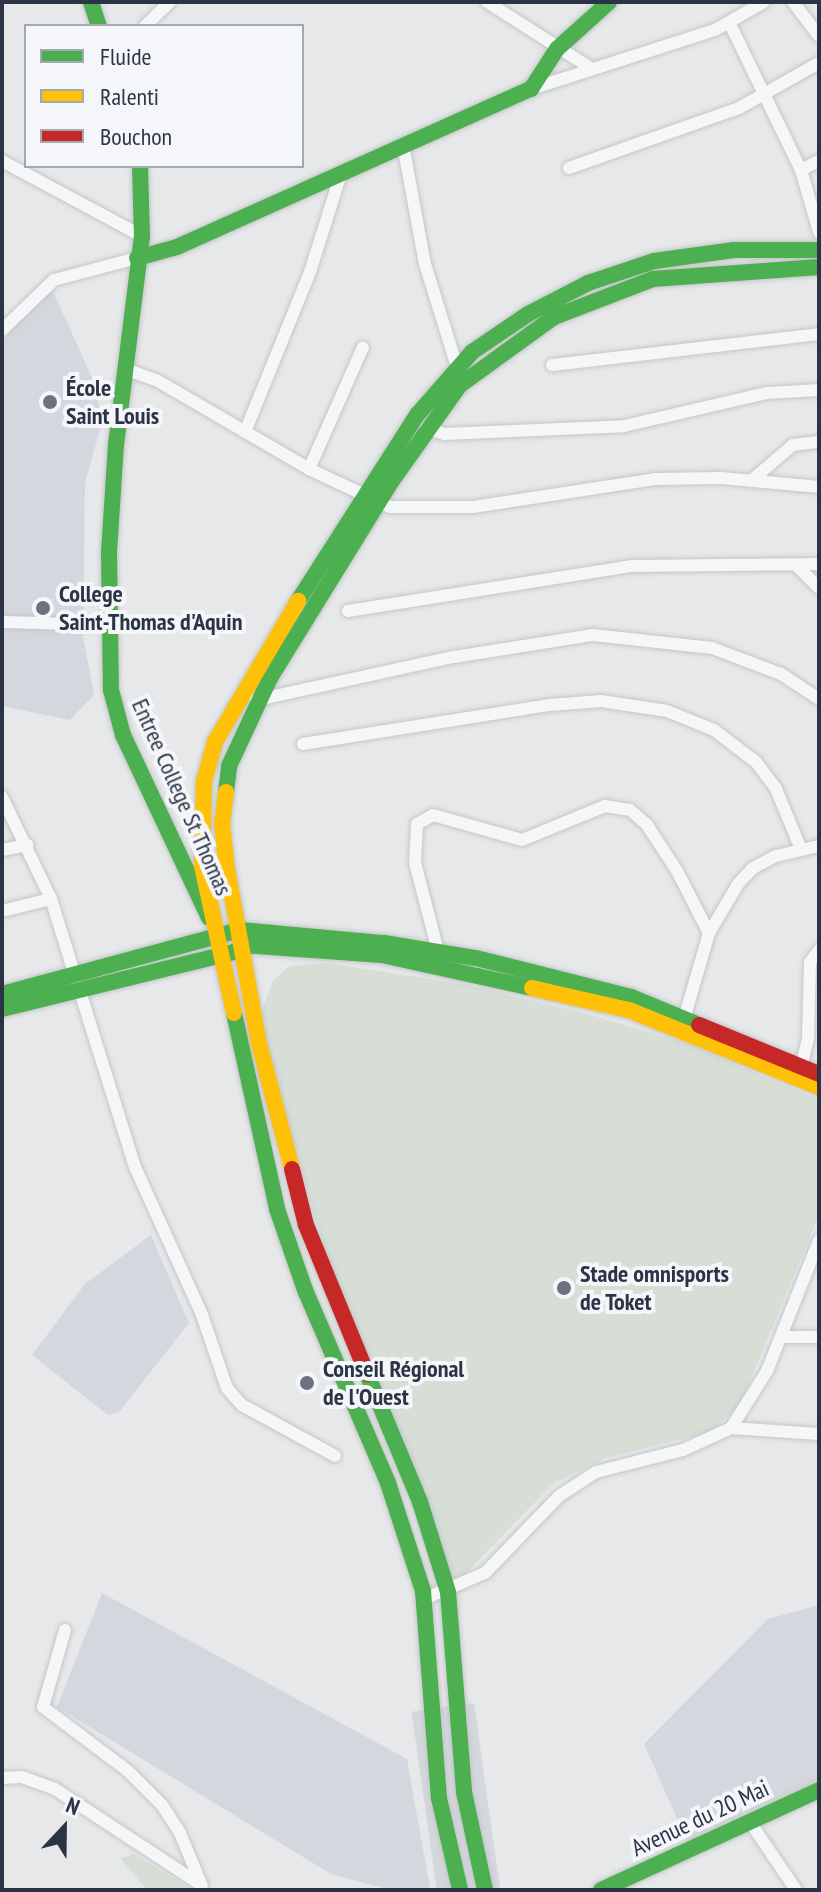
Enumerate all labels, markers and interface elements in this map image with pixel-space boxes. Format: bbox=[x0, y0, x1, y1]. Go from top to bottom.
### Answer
legend bbox=[24, 24, 304, 168]
text: Fluide bbox=[100, 41, 151, 72]
text: Ralenti bbox=[100, 81, 159, 112]
text: Bouchon bbox=[100, 121, 172, 152]
place label: École Saint Louis bbox=[66, 374, 159, 430]
marker: École Saint Louis bbox=[41, 393, 59, 411]
place label: College Saint-Thomas d'Aquin bbox=[59, 580, 242, 636]
marker: College Saint-Thomas d'Aquin bbox=[34, 599, 52, 617]
street label: Entree College St Thomas bbox=[126, 694, 238, 900]
place label: Stade omnisports de Toket bbox=[580, 1260, 729, 1316]
marker: Stade omnisports de Toket bbox=[555, 1279, 573, 1297]
place label: Conseil Régional de l'Ouest bbox=[323, 1355, 464, 1411]
marker: Conseil Régional de l'Ouest bbox=[298, 1374, 316, 1392]
street label: Avenue du 20 Mai bbox=[627, 1774, 773, 1862]
north arrow bbox=[24, 1788, 104, 1868]
text: N bbox=[62, 1791, 84, 1821]

